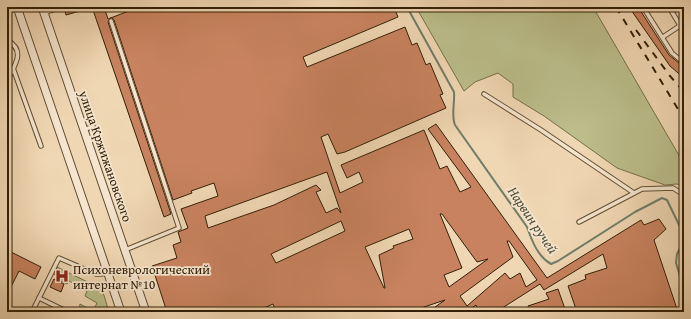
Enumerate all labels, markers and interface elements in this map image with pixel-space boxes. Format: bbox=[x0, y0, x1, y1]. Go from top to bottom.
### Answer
street label: улица Кржижановского bbox=[74, 87, 137, 225]
water label: Нарвин ручей bbox=[503, 182, 563, 258]
place label: Психоневрологический интернат №10 bbox=[73, 260, 210, 294]
hospital icon: Психоневрологический интернат №10 bbox=[54, 268, 70, 284]

